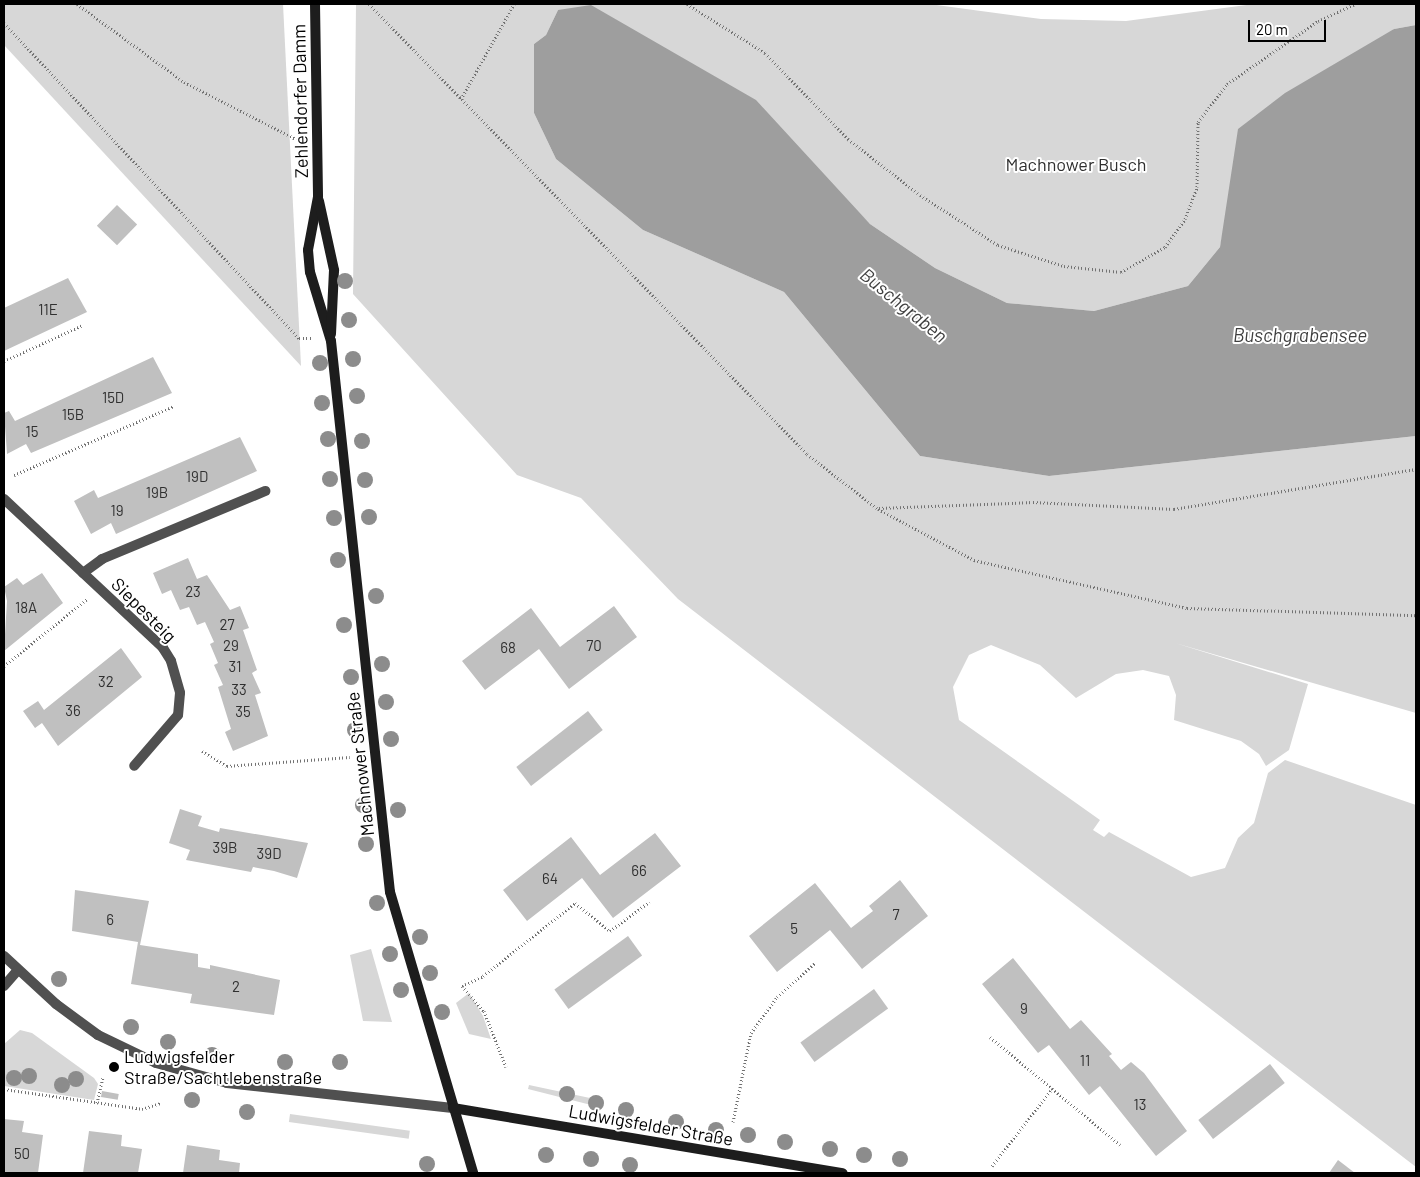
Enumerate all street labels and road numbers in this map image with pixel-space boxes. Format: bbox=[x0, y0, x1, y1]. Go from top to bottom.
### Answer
street label: Zehlendorfer Damm bbox=[288, 24, 312, 178]
street label: Siepesteig bbox=[107, 573, 181, 647]
street label: Machnower Straße bbox=[342, 691, 378, 837]
street label: Ludwigsfelder Straße bbox=[567, 1100, 735, 1150]

